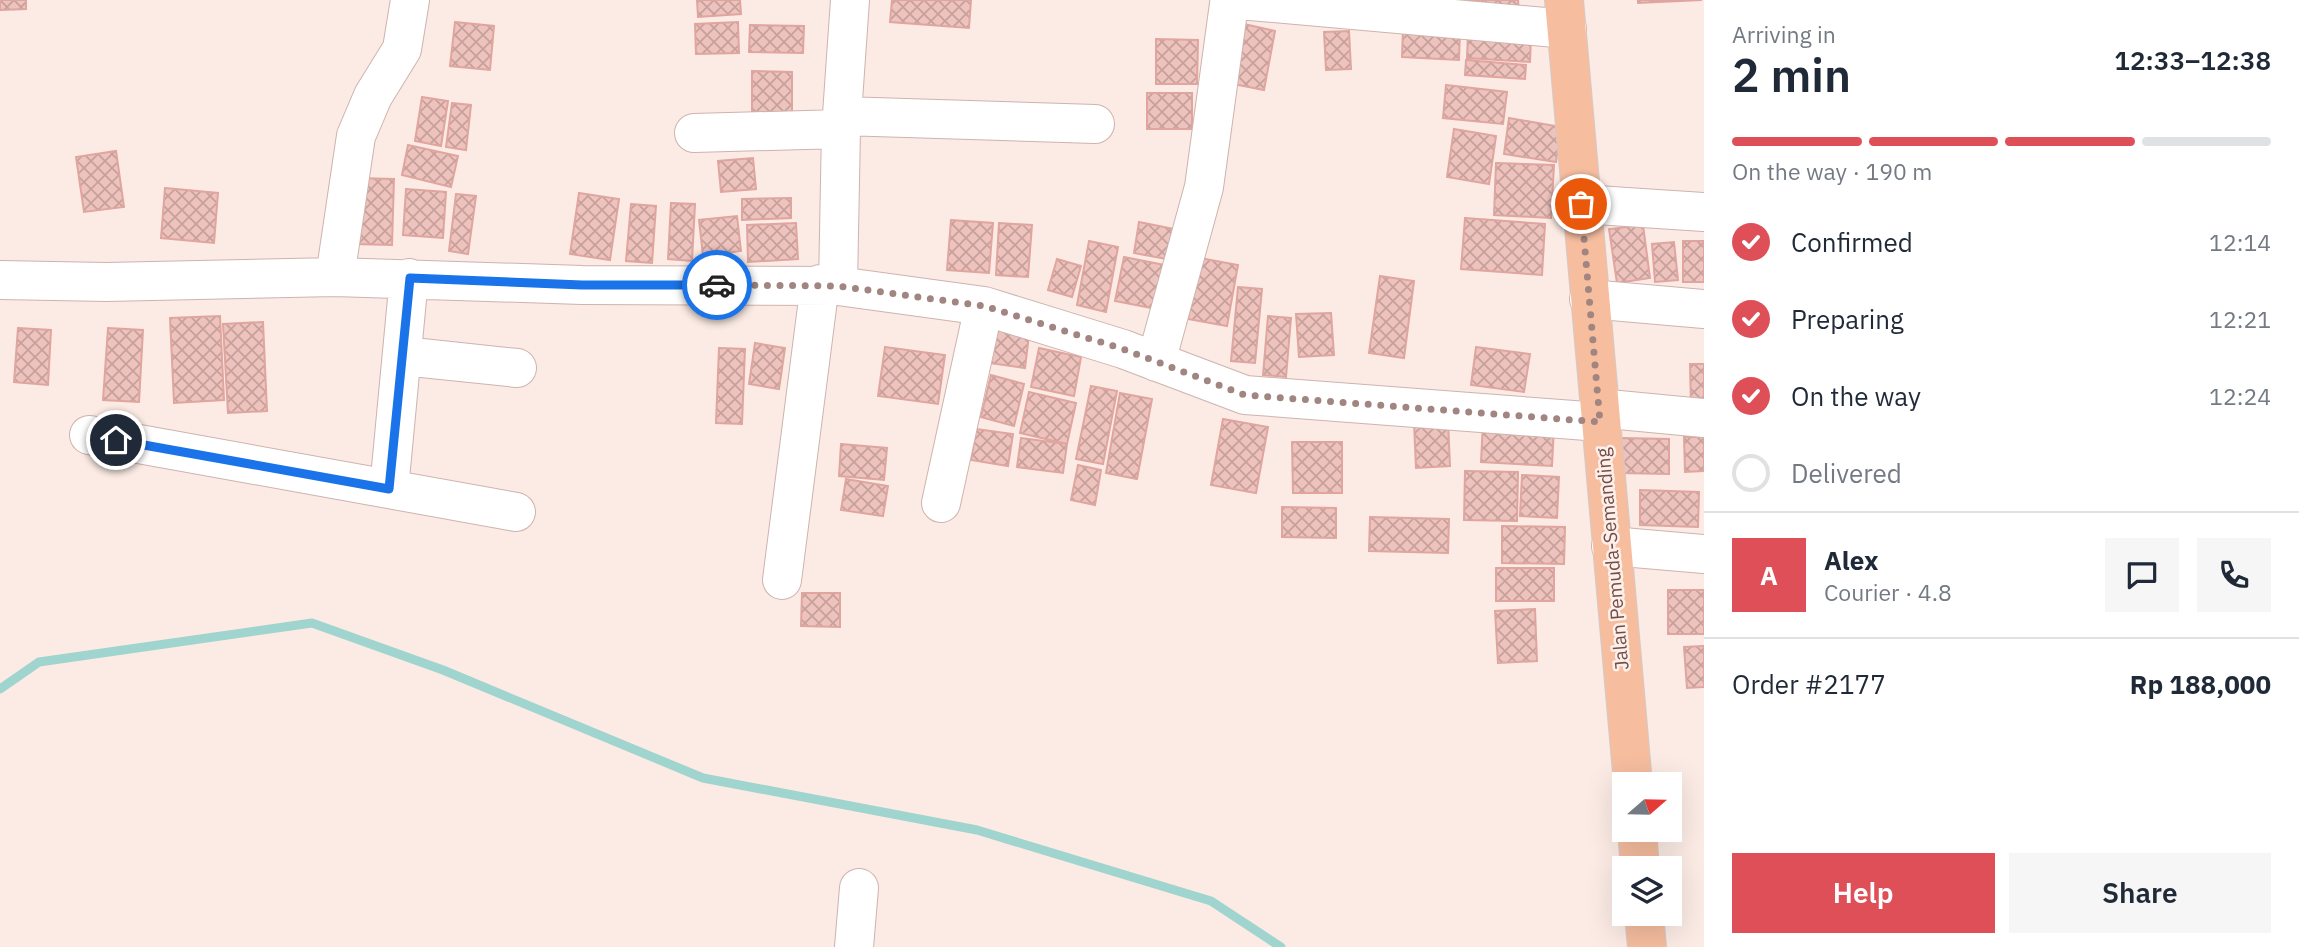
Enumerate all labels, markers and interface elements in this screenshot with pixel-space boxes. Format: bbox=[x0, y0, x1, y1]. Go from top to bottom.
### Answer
text: Arriving in bbox=[1732, 19, 1836, 49]
text: 12:33–12:38 bbox=[2114, 43, 2271, 77]
text: 2 min bbox=[1732, 45, 1851, 105]
text: On the way · 190 m bbox=[1732, 156, 1932, 186]
pin bbox=[1551, 174, 1611, 234]
icon: bag bbox=[1562, 185, 1600, 223]
icon: check bbox=[1732, 223, 1770, 261]
text: Confirmed bbox=[1791, 225, 1913, 259]
text: 12:14 bbox=[2209, 227, 2271, 257]
courier bbox=[682, 250, 752, 320]
icon: car bbox=[698, 266, 736, 304]
icon: check bbox=[1732, 300, 1770, 338]
text: Preparing bbox=[1791, 302, 1904, 336]
text: 12:21 bbox=[2209, 304, 2271, 334]
icon: check bbox=[1732, 377, 1770, 415]
text: On the way bbox=[1791, 379, 1921, 413]
text: 12:24 bbox=[2209, 381, 2271, 411]
pin bbox=[86, 410, 146, 470]
icon: home bbox=[97, 421, 135, 459]
street label: Jalan Pemuda-Semanding bbox=[1590, 447, 1634, 671]
text: Delivered bbox=[1791, 456, 1902, 490]
button: chat bbox=[2105, 538, 2179, 612]
button: phone bbox=[2197, 538, 2271, 612]
text: Alex bbox=[1824, 543, 1878, 577]
text: A bbox=[1760, 558, 1778, 592]
text: Courier · 4.8 bbox=[1824, 577, 1952, 607]
text: Order #2177 bbox=[1732, 667, 1886, 701]
text: Rp 188,000 bbox=[2130, 667, 2271, 701]
north arrow bbox=[1612, 772, 1682, 842]
map controls bbox=[1612, 772, 1682, 926]
button: Help bbox=[1732, 853, 1995, 933]
button: Share bbox=[2009, 853, 2271, 933]
button: layers bbox=[1612, 856, 1682, 926]

